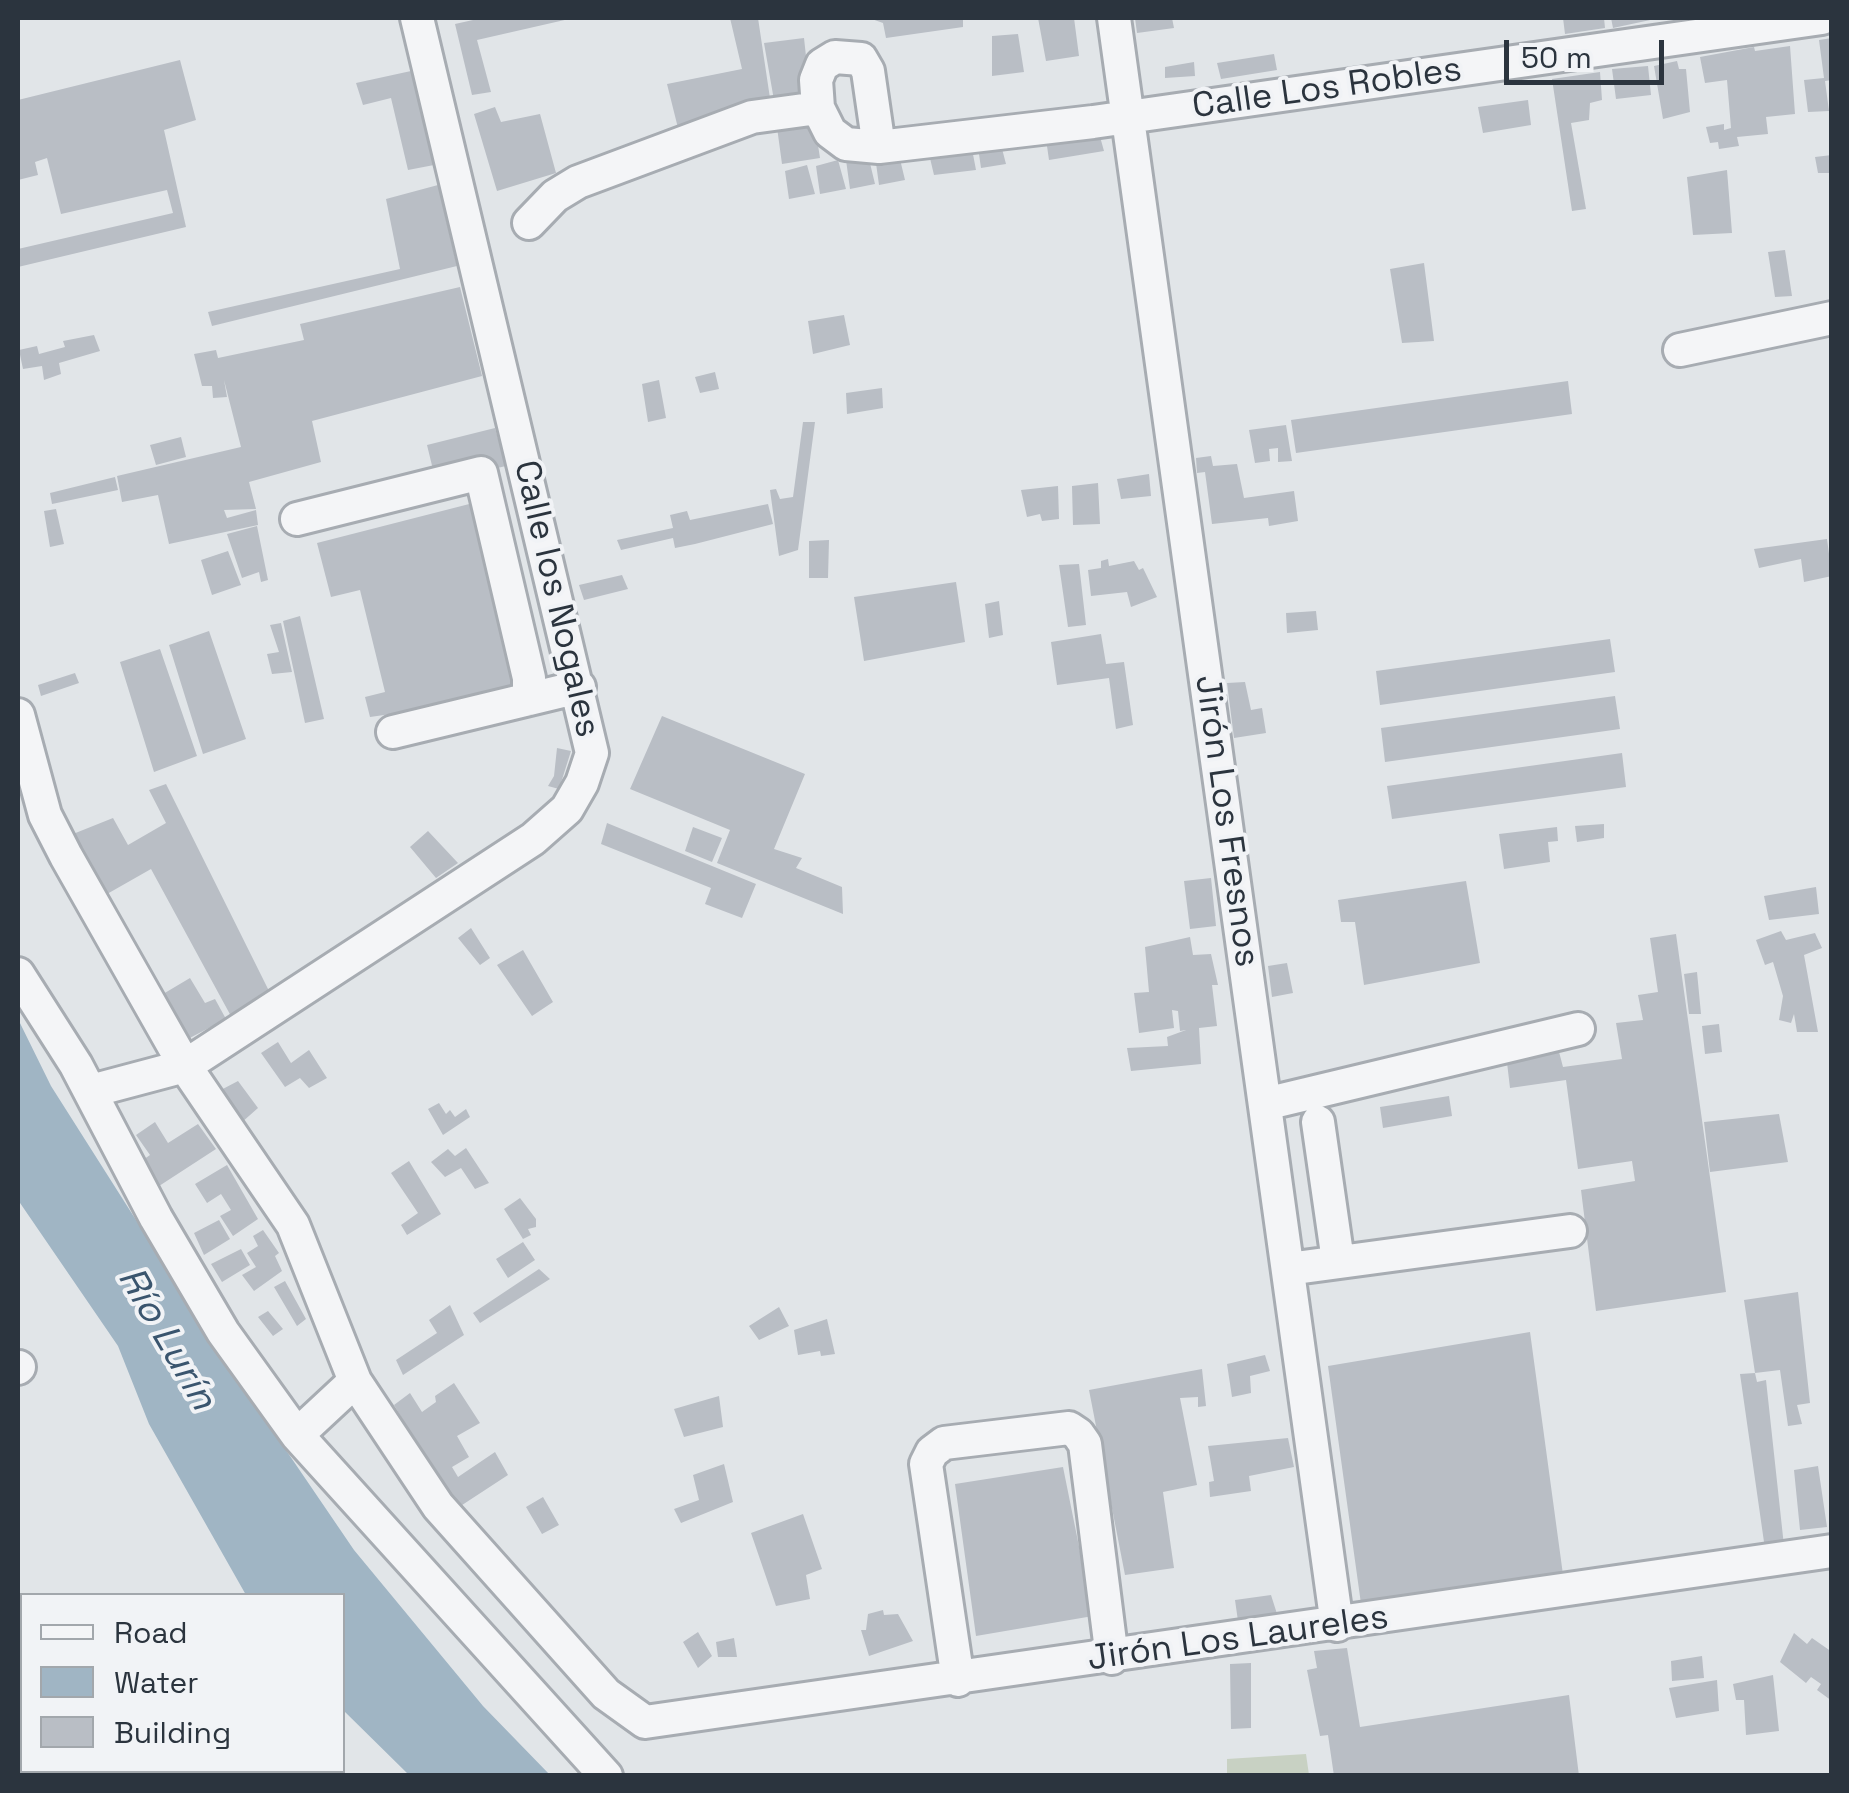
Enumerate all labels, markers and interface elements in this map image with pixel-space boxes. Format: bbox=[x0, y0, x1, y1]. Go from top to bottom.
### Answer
scale bar bbox=[1509, 20, 1669, 82]
text: 50 m bbox=[1521, 38, 1592, 77]
street label: Calle Los Robles bbox=[1190, 49, 1464, 129]
street label: Calle los Nogales bbox=[504, 457, 608, 741]
street label: Jirón Los Fresnos bbox=[1185, 672, 1267, 970]
water label: Río Lurín bbox=[107, 1259, 225, 1419]
legend bbox=[20, 1593, 345, 1773]
street label: Jirón Los Laureles bbox=[1085, 1597, 1391, 1681]
text: Road bbox=[114, 1613, 188, 1652]
text: Water bbox=[114, 1663, 199, 1702]
text: Building bbox=[114, 1713, 231, 1752]

